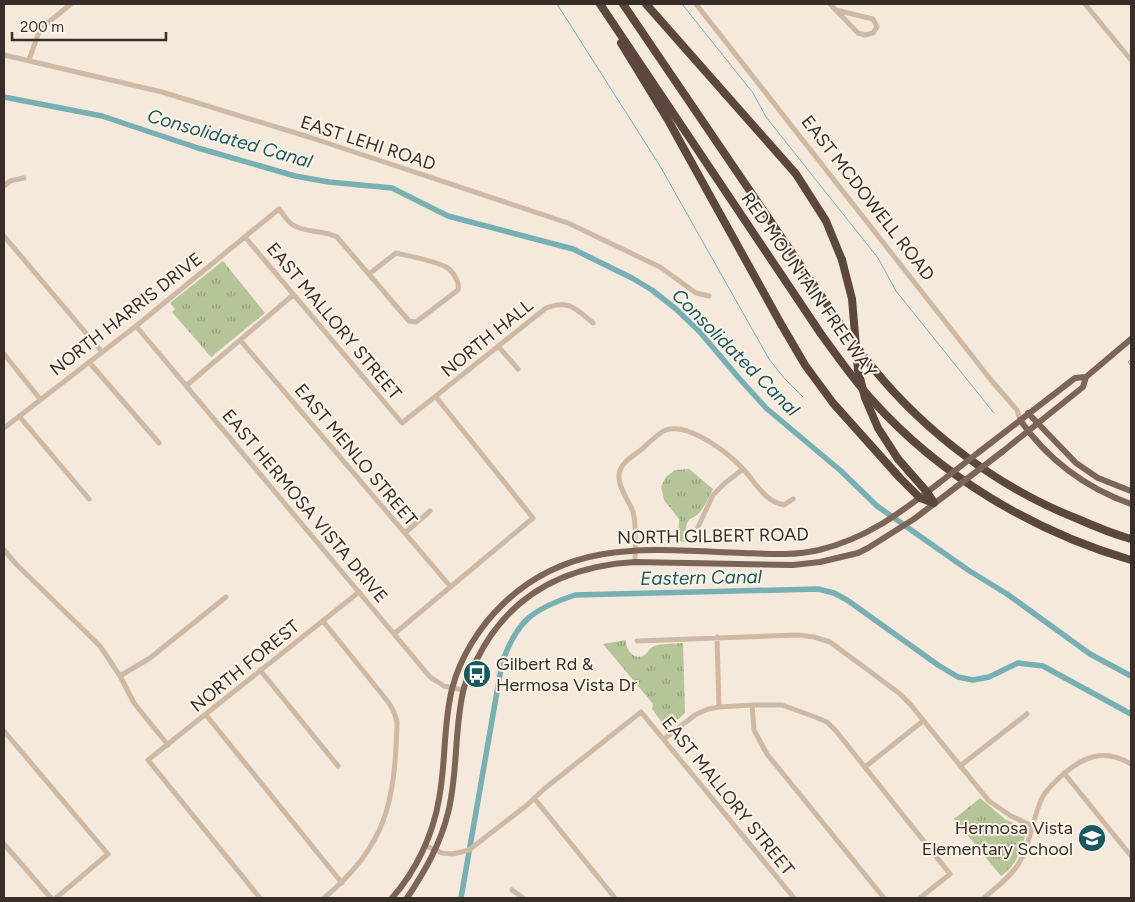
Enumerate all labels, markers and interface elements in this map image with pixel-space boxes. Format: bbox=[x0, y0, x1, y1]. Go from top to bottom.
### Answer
scale bar bbox=[12, 10, 166, 42]
text: 200 m bbox=[20, 18, 64, 36]
water label: Consolidated Canal bbox=[145, 104, 316, 173]
street label: EAST LEHI ROAD bbox=[298, 111, 438, 175]
street label: EAST MCDOWELL ROAD bbox=[797, 111, 939, 285]
street label: RED MOUNTAIN FREEWAY bbox=[737, 188, 881, 382]
street label: EAST MALLORY STREET bbox=[262, 238, 406, 404]
street label: NORTH HARRIS DRIVE bbox=[45, 248, 207, 380]
water label: Consolidated Canal bbox=[667, 284, 805, 421]
street label: NORTH HALL bbox=[437, 294, 538, 382]
street label: EAST MENLO STREET bbox=[290, 379, 422, 531]
street label: EAST HERMOSA VISTA DRIVE bbox=[218, 405, 392, 607]
street label: NORTH GILBERT ROAD bbox=[617, 523, 809, 549]
water label: Eastern Canal bbox=[640, 565, 763, 590]
street label: NORTH FOREST bbox=[186, 615, 304, 717]
place label: Gilbert Rd & Hermosa Vista Dr bbox=[496, 653, 637, 696]
bus stop icon: Gilbert Rd & Hermosa Vista Dr bbox=[462, 659, 492, 689]
street label: EAST MALLORY STREET bbox=[657, 712, 799, 880]
place label: Hermosa Vista Elementary School bbox=[922, 817, 1073, 860]
school or university icon: Hermosa Vista Elementary School bbox=[1077, 823, 1107, 853]

